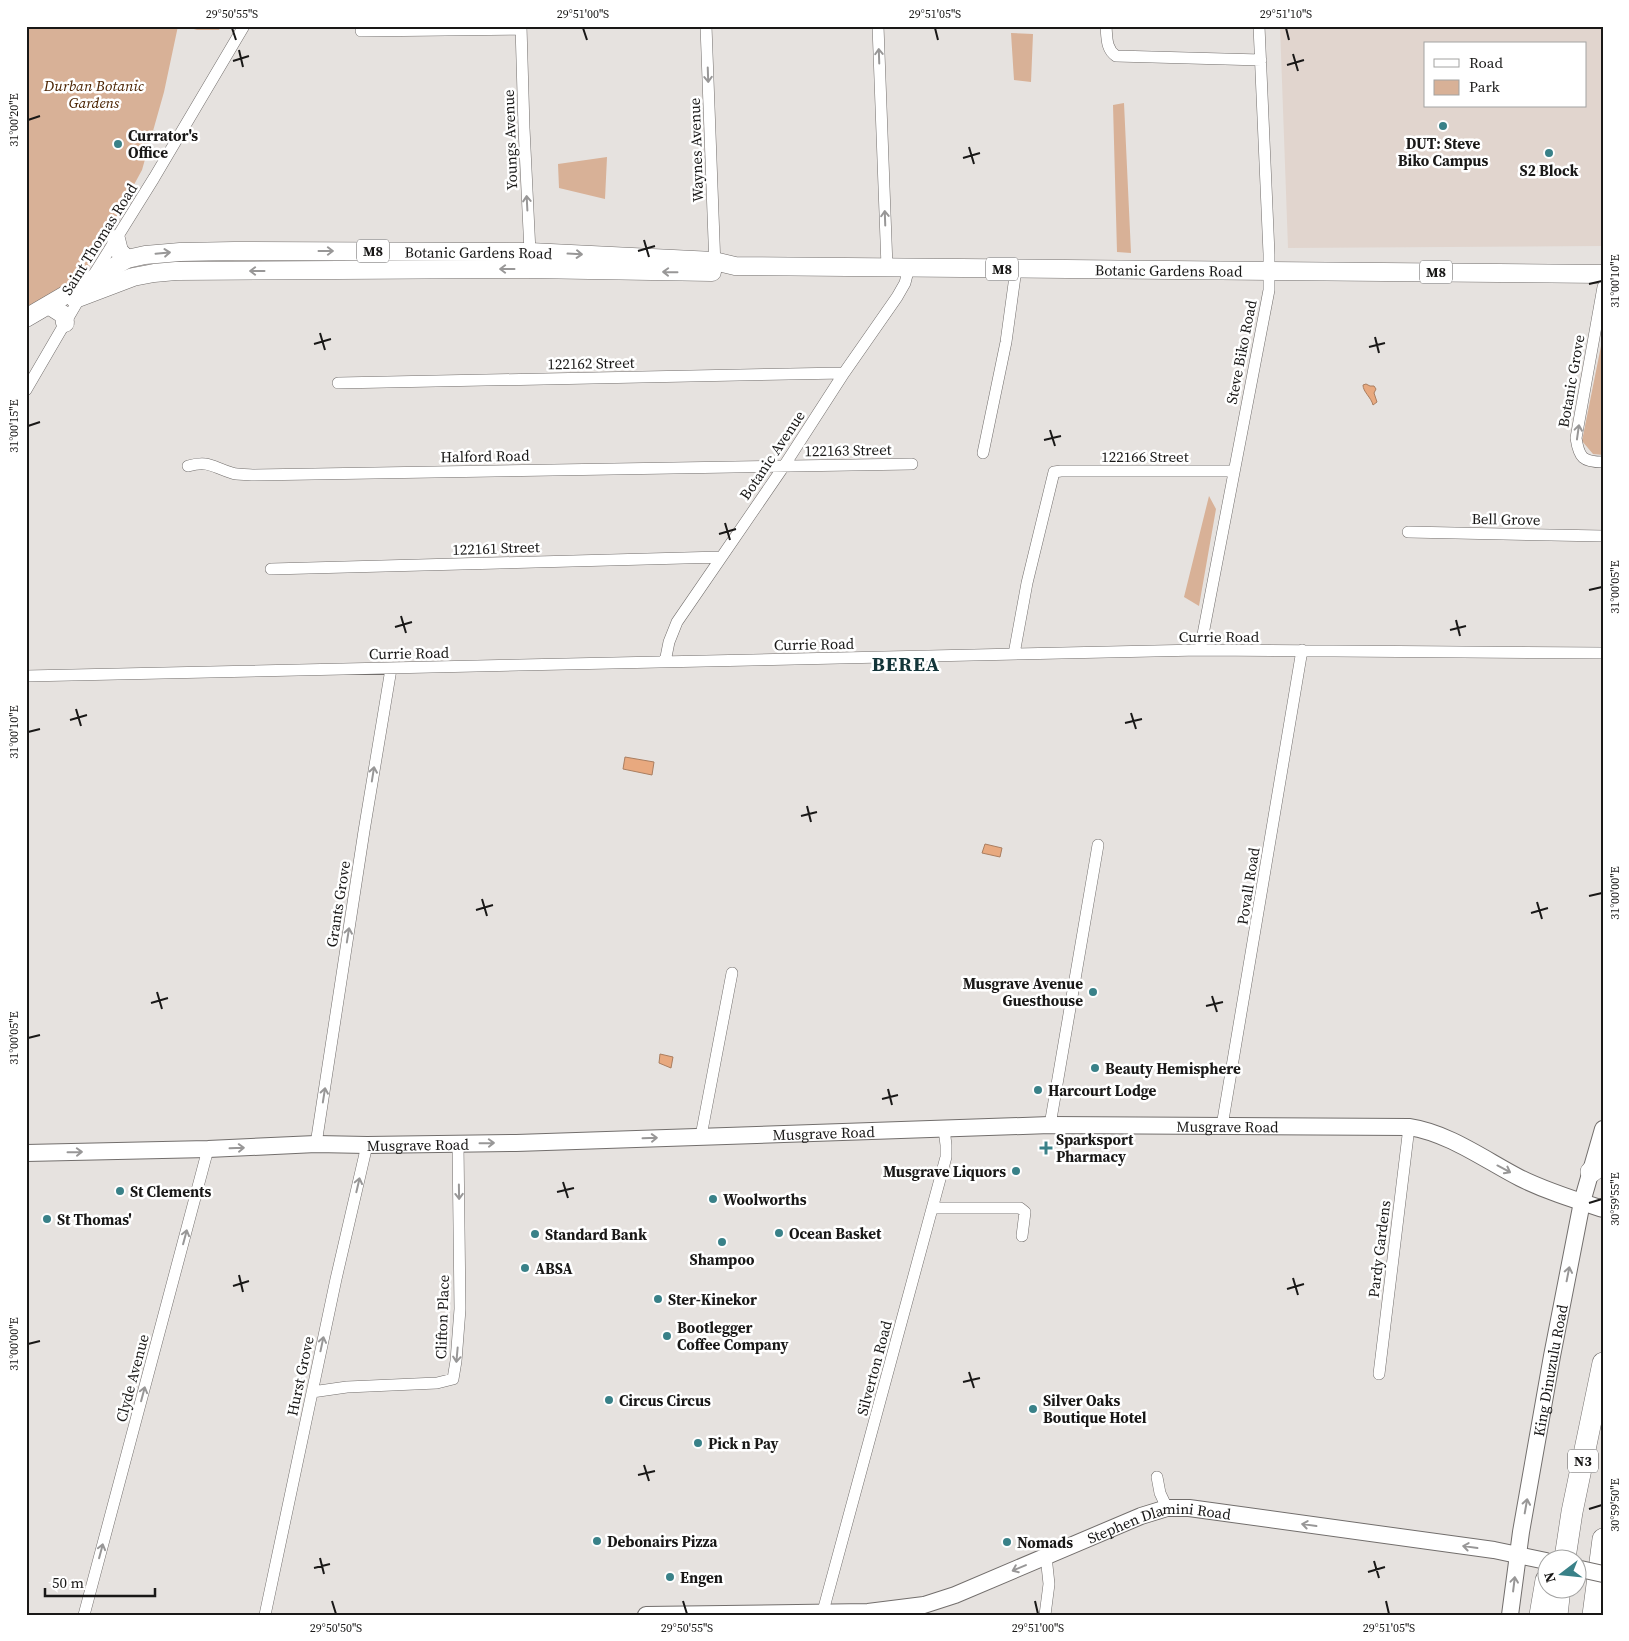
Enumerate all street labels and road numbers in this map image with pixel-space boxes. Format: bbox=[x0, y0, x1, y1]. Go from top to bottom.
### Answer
street label: Youngs Avenue bbox=[498, 89, 522, 191]
street label: Waynes Avenue bbox=[684, 97, 708, 203]
street label: Saint Thomas Road bbox=[56, 179, 142, 299]
road number: M8 bbox=[357, 240, 389, 262]
street label: Botanic Gardens Road bbox=[405, 241, 553, 264]
road number: M8 bbox=[986, 258, 1018, 280]
street label: Botanic Gardens Road bbox=[1095, 259, 1243, 281]
road number: M8 bbox=[1420, 260, 1452, 284]
street label: Steve Biko Road bbox=[1221, 298, 1262, 406]
street label: Botanic Grove bbox=[1553, 333, 1590, 429]
street label: 122162 Street bbox=[547, 352, 635, 374]
street label: Botanic Avenue bbox=[734, 406, 810, 504]
street label: 122163 Street bbox=[804, 439, 892, 461]
street label: Halford Road bbox=[440, 445, 530, 467]
street label: 122166 Street bbox=[1101, 446, 1189, 467]
street label: Bell Grove bbox=[1471, 508, 1541, 530]
street label: 122161 Street bbox=[452, 536, 540, 560]
street label: Currie Road bbox=[1179, 626, 1260, 647]
street label: Currie Road bbox=[774, 633, 855, 655]
street label: Currie Road bbox=[369, 642, 450, 664]
street label: Povall Road bbox=[1232, 845, 1265, 926]
street label: Grants Grove bbox=[321, 859, 355, 949]
street label: Musgrave Road bbox=[1176, 1115, 1279, 1137]
street label: Musgrave Road bbox=[772, 1120, 876, 1145]
street label: Musgrave Road bbox=[367, 1133, 470, 1156]
street label: Pardy Gardens bbox=[1363, 1199, 1395, 1299]
street label: Clifton Place bbox=[430, 1274, 454, 1360]
street label: King Dinuzulu Road bbox=[1528, 1302, 1572, 1438]
street label: Silverton Road bbox=[851, 1318, 897, 1418]
street label: Clyde Avenue bbox=[110, 1331, 154, 1424]
street label: Hurst Grove bbox=[281, 1334, 319, 1418]
road number: N3 bbox=[1568, 1450, 1598, 1472]
street label: Stephen Dlamini Road bbox=[1084, 1498, 1233, 1548]

